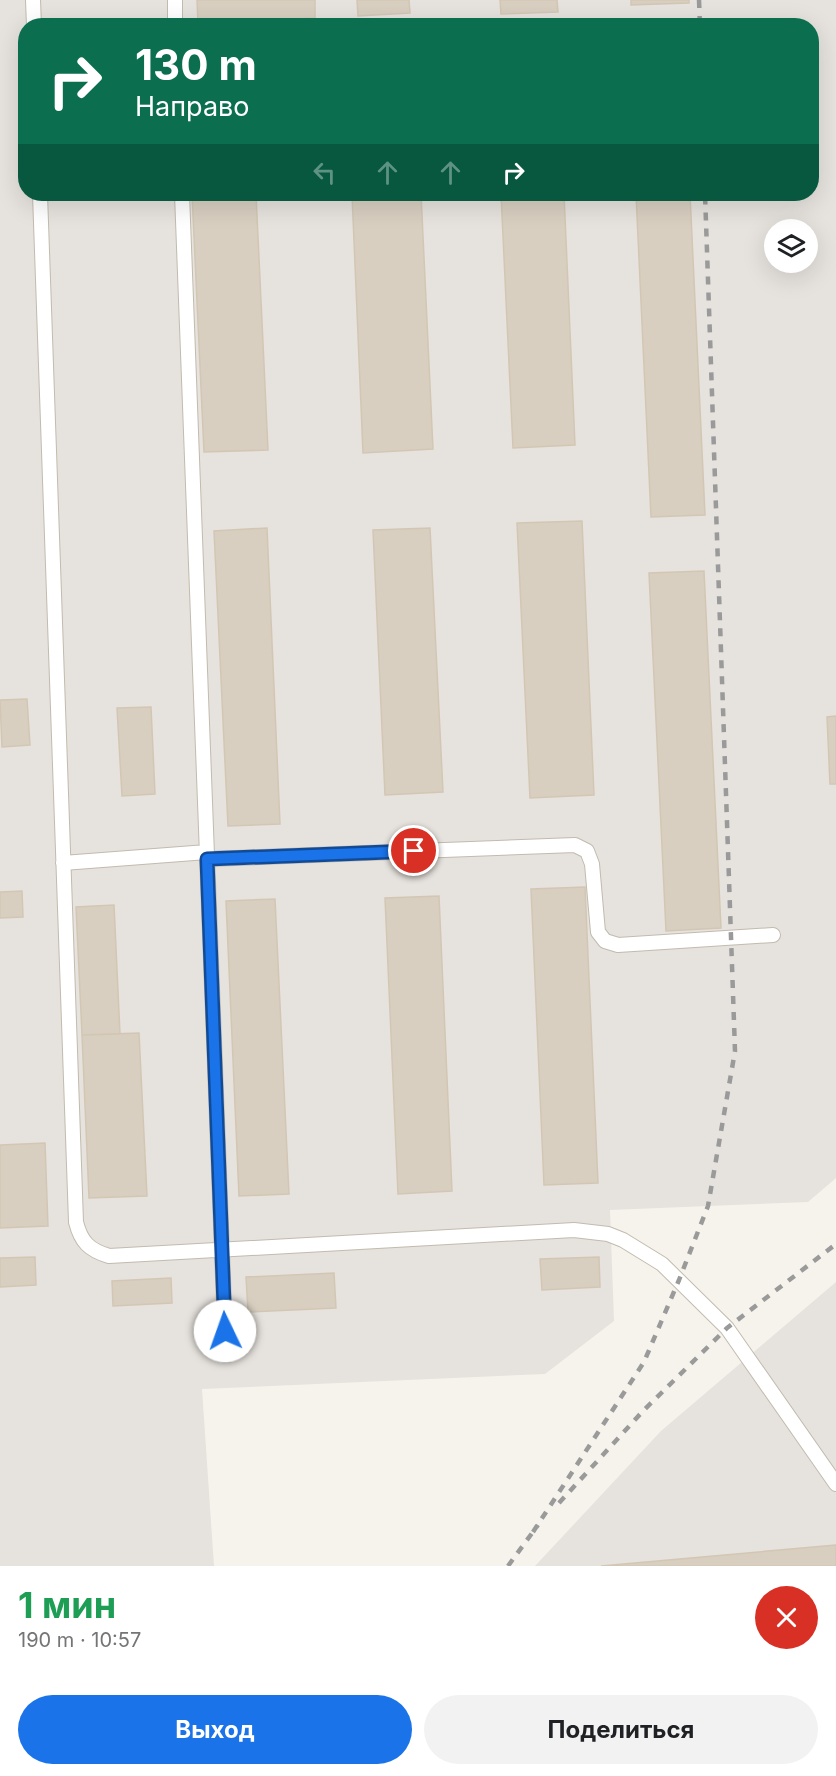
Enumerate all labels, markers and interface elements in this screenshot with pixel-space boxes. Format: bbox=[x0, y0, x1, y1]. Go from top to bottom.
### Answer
text: 130 m bbox=[135, 39, 257, 90]
icon: right bbox=[36, 42, 114, 120]
text: Направо bbox=[135, 90, 250, 123]
icon: left bbox=[308, 156, 341, 189]
icon: ahead bbox=[371, 156, 404, 189]
icon: ahead bbox=[434, 156, 467, 189]
icon: right bbox=[497, 156, 530, 189]
map controls bbox=[764, 219, 818, 273]
button: layers bbox=[764, 219, 818, 273]
pin bbox=[388, 825, 439, 876]
icon: arrive bbox=[397, 834, 430, 867]
position arrow bbox=[193, 1299, 257, 1363]
text: 1 мин bbox=[18, 1583, 116, 1627]
button: close bbox=[755, 1586, 818, 1649]
text: 190 m · 10:57 bbox=[18, 1628, 141, 1652]
button: Выход bbox=[18, 1695, 412, 1764]
button: Поделиться bbox=[424, 1695, 818, 1764]

